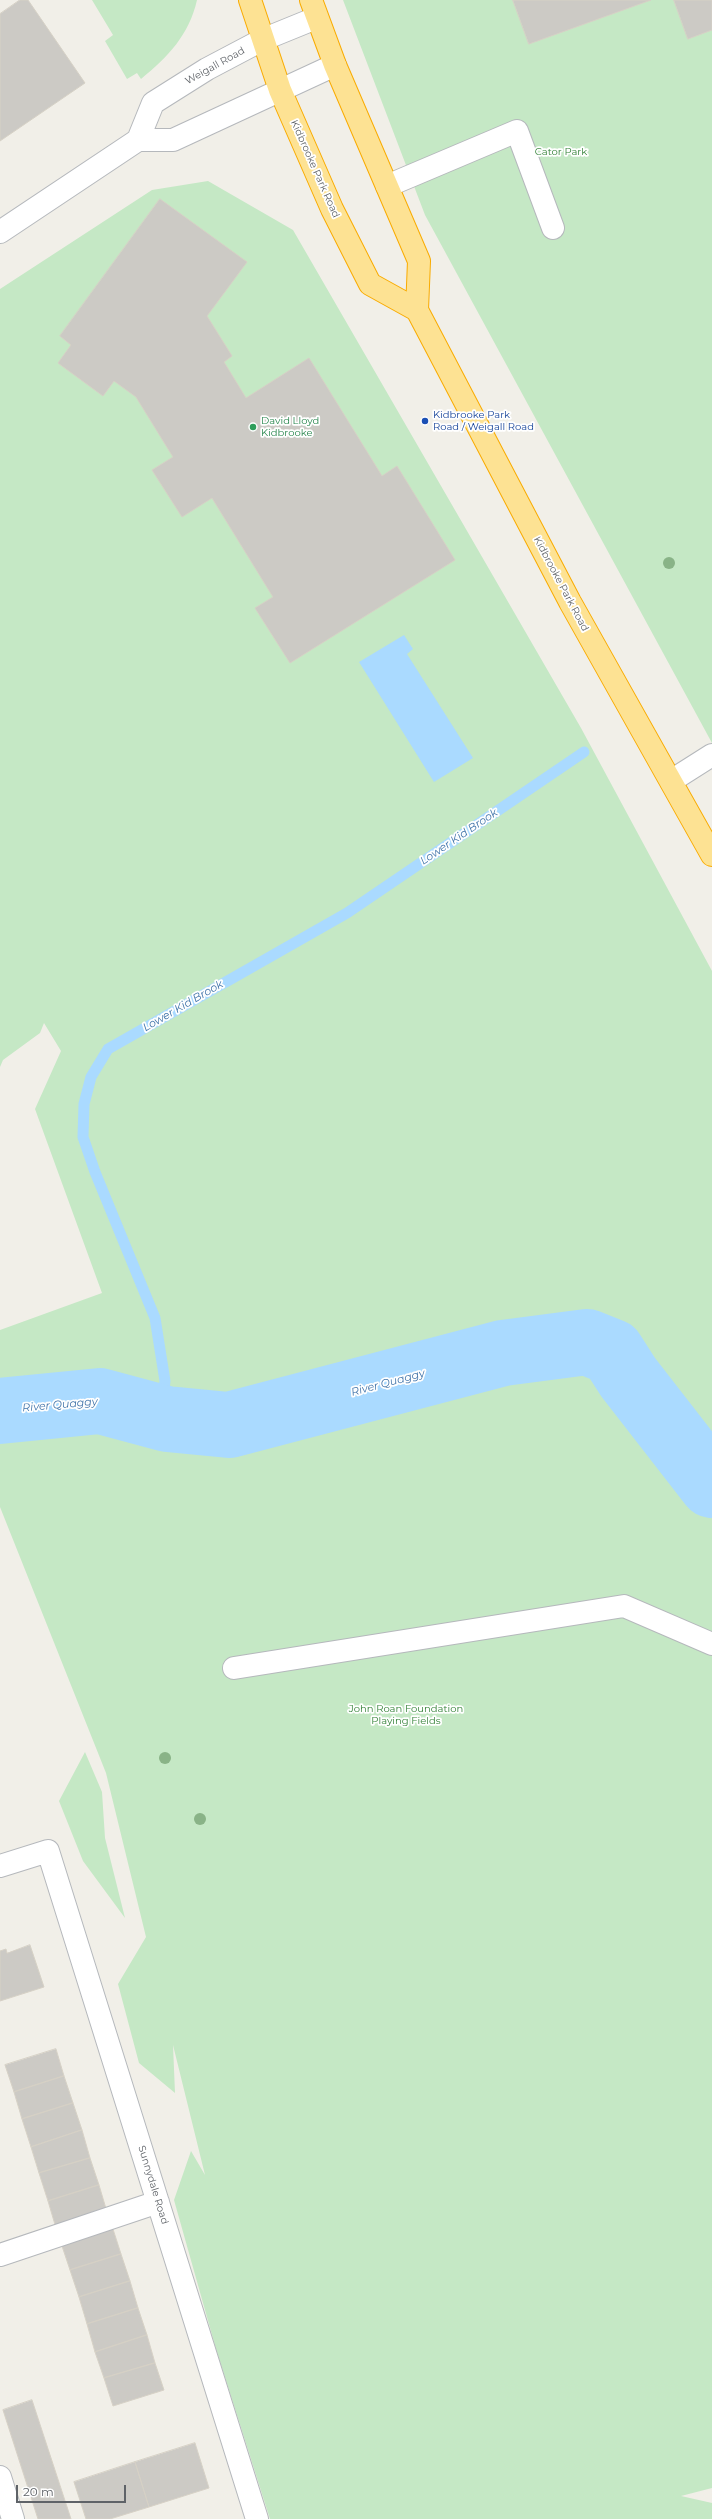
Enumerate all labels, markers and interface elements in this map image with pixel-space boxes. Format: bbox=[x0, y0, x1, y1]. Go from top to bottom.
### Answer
street label: Weigall Road bbox=[183, 45, 247, 87]
street label: Kidbrooke Park Road bbox=[288, 118, 342, 220]
park label: Cator Park bbox=[535, 146, 587, 158]
place label: Kidbrooke Park Road / Weigall Road bbox=[433, 409, 534, 432]
place label: David Lloyd Kidbrooke bbox=[261, 415, 319, 438]
marker: Kidbrooke Park Road / Weigall Road bbox=[420, 416, 430, 426]
marker: David Lloyd Kidbrooke bbox=[248, 422, 258, 432]
street label: Kidbrooke Park Road bbox=[531, 534, 591, 634]
water label: Lower Kid Brook bbox=[418, 806, 500, 868]
water label: Lower Kid Brook bbox=[140, 978, 226, 1034]
water label: River Quaggy bbox=[350, 1367, 426, 1399]
water label: River Quaggy bbox=[22, 1395, 98, 1415]
park label: John Roan Foundation Playing Fields bbox=[349, 1703, 463, 1726]
street label: Sunnydale Road bbox=[135, 2144, 171, 2226]
scale bar bbox=[18, 2477, 128, 2503]
text: 20 m bbox=[23, 2484, 54, 2499]

